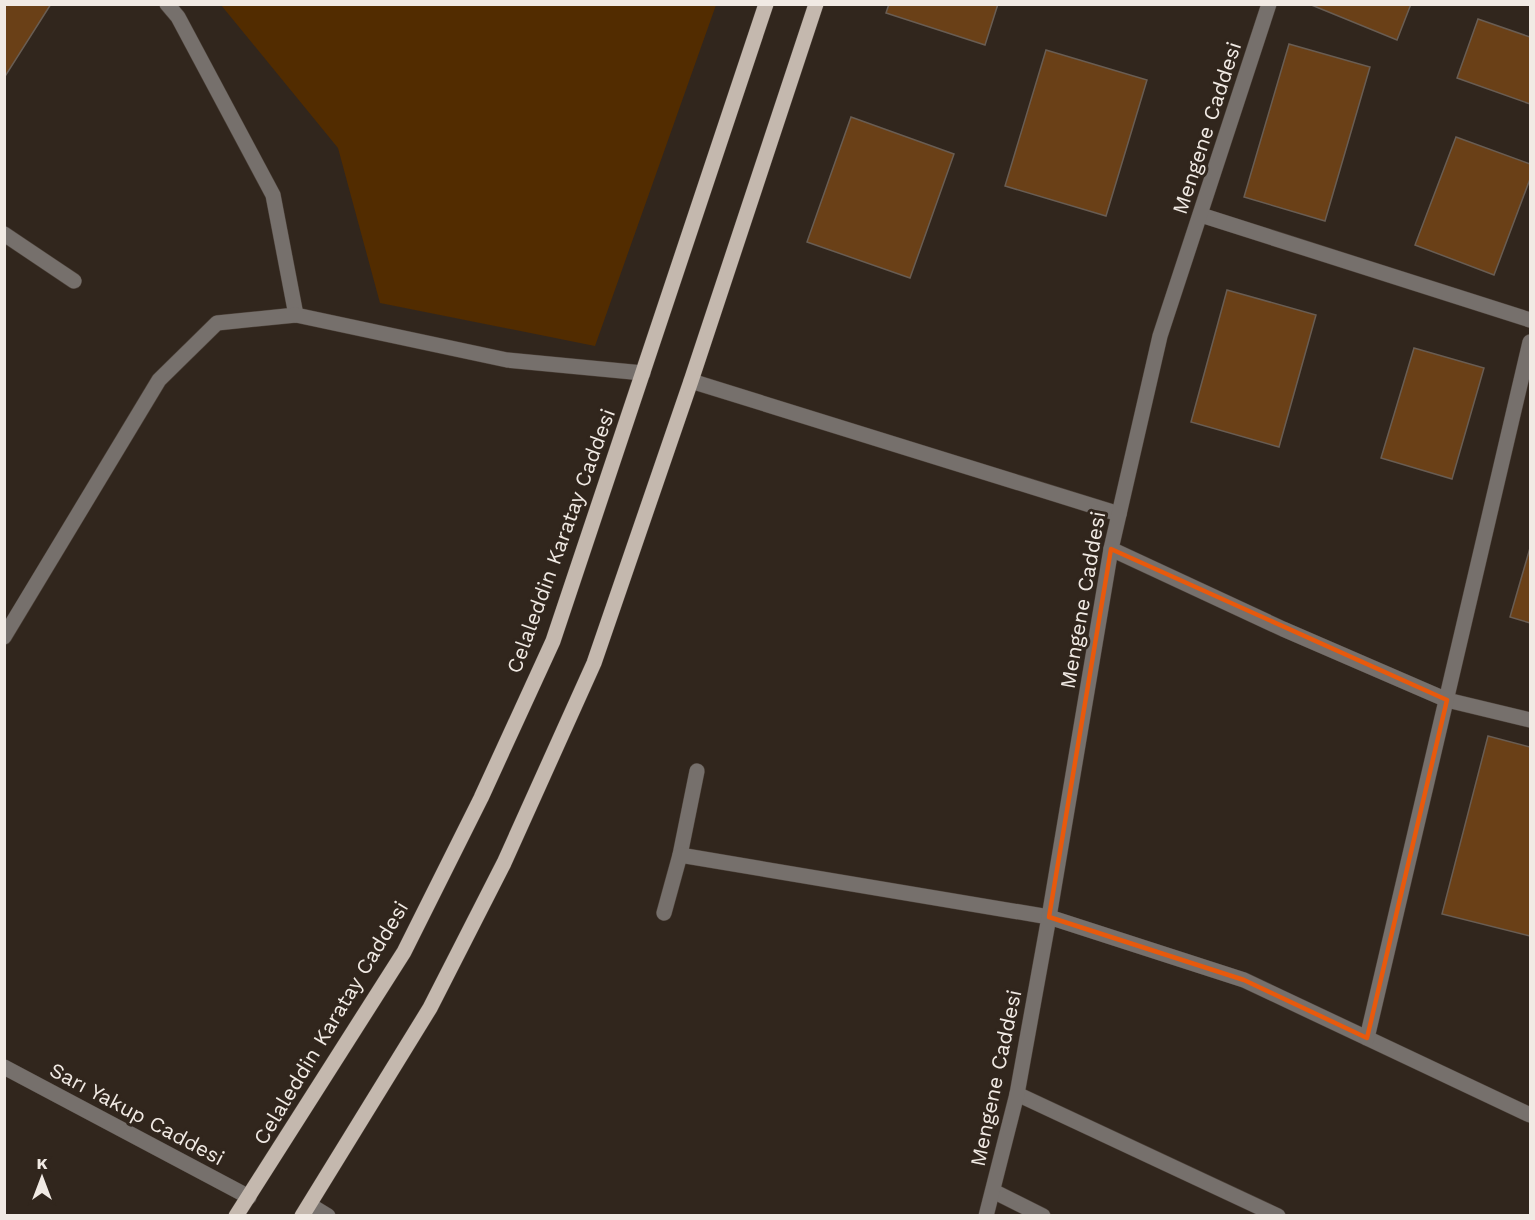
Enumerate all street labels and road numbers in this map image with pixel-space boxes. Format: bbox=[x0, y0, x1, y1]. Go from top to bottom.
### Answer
street label: Mengene Caddesi bbox=[1167, 38, 1246, 217]
street label: Celaleddin Karatay Caddesi bbox=[501, 405, 620, 676]
street label: Mengene Caddesi bbox=[1055, 509, 1110, 691]
street label: Celaleddin Karatay Caddesi bbox=[248, 897, 413, 1149]
street label: Mengene Caddesi bbox=[965, 987, 1026, 1168]
street label: Sarı Yakup Caddesi bbox=[46, 1057, 229, 1170]

